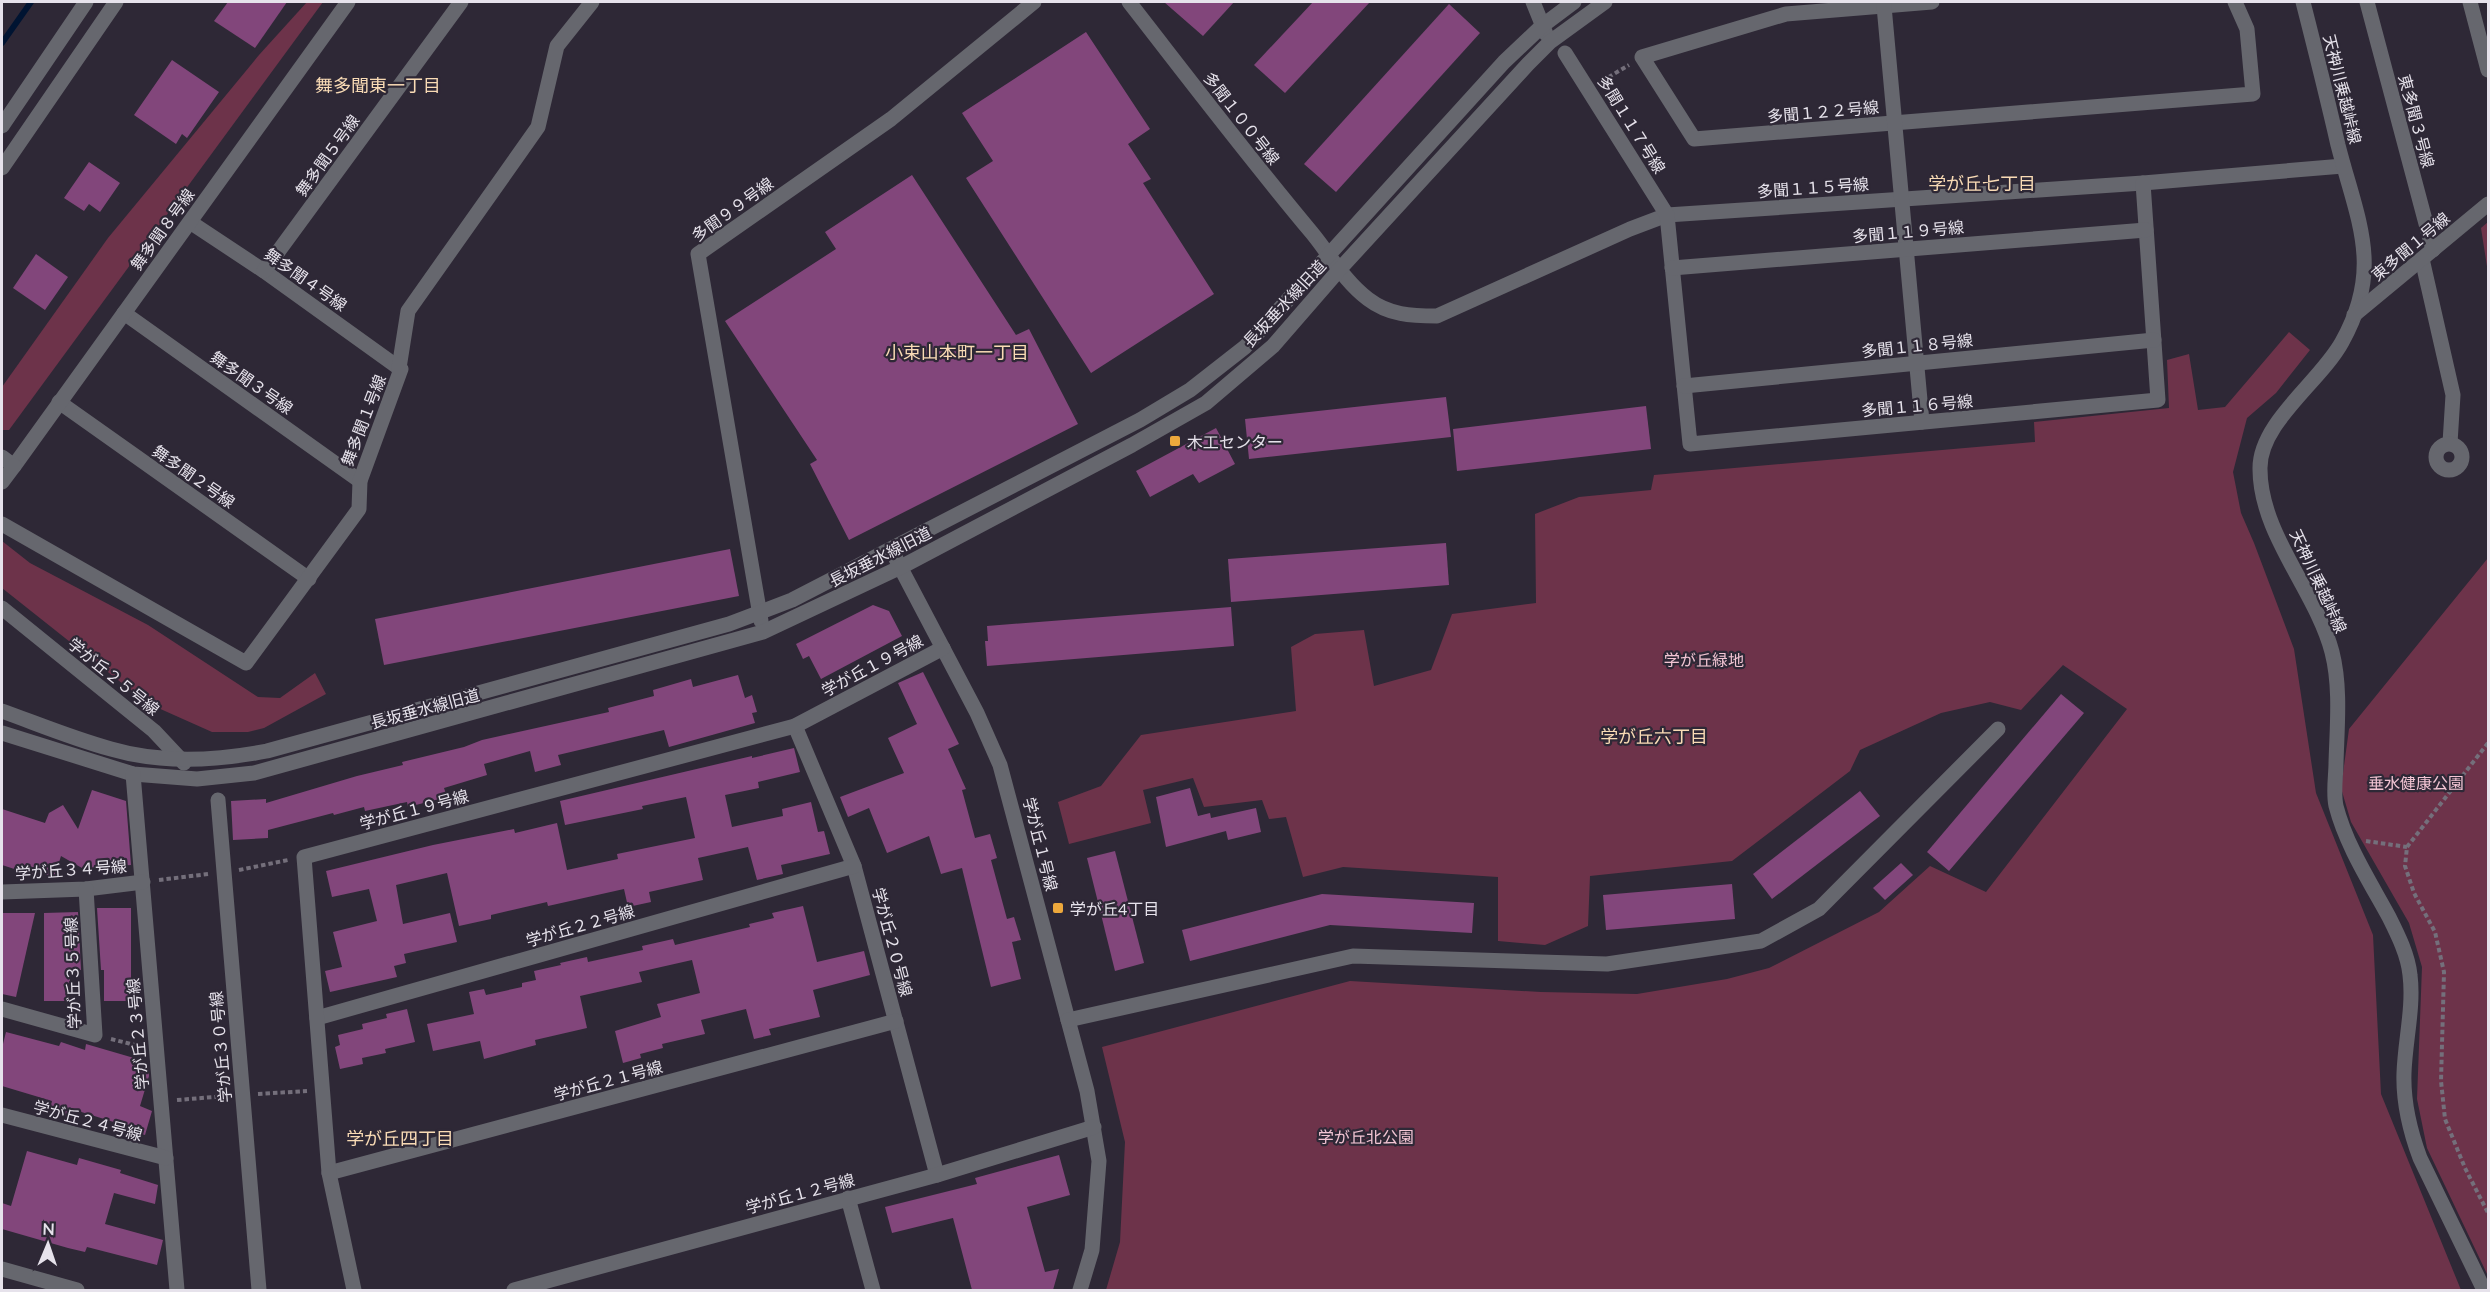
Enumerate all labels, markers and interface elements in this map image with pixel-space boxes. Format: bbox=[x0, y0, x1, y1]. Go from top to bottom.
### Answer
street label: 天神川乗越峠線 bbox=[2320, 32, 2366, 146]
street label: 多聞１００号線 bbox=[1200, 68, 1284, 168]
street label: 多聞１１７号線 bbox=[1594, 71, 1670, 177]
street label: 東多聞３号線 bbox=[2395, 72, 2439, 170]
district label: 舞多聞東一丁目 bbox=[315, 74, 441, 96]
street label: 多聞１２２号線 bbox=[1766, 97, 1880, 125]
street label: 舞多聞５号線 bbox=[291, 111, 363, 199]
district label: 学が丘七丁目 bbox=[1928, 172, 2036, 194]
street label: 多聞９９号線 bbox=[688, 173, 776, 245]
street label: 多聞１１５号線 bbox=[1756, 174, 1870, 200]
street label: 舞多聞８号線 bbox=[126, 185, 198, 273]
street label: 東多聞１号線 bbox=[2367, 208, 2453, 284]
street label: 多聞１１９号線 bbox=[1851, 217, 1965, 245]
street label: 舞多聞４号線 bbox=[261, 244, 351, 314]
street label: 長坂垂水線旧道 bbox=[1239, 256, 1329, 350]
street label: 多聞１１８号線 bbox=[1860, 330, 1974, 360]
district label: 小束山本町一丁目 bbox=[885, 341, 1029, 363]
street label: 舞多聞３号線 bbox=[207, 347, 297, 417]
street label: 舞多聞１号線 bbox=[337, 372, 389, 468]
street label: 多聞１１６号線 bbox=[1860, 391, 1974, 419]
place label: 木工センター bbox=[1187, 432, 1283, 451]
marker: 木工センター bbox=[1168, 434, 1182, 448]
street label: 舞多聞２号線 bbox=[149, 441, 239, 511]
street label: 長坂垂水線旧道 bbox=[826, 522, 934, 590]
street label: 天神川乗越峠線 bbox=[2287, 526, 2351, 636]
street label: 学が丘１９号線 bbox=[818, 630, 926, 700]
street label: 学が丘２５号線 bbox=[64, 633, 164, 719]
park label: 学が丘緑地 bbox=[1664, 650, 1744, 669]
street label: 長坂垂水線旧道 bbox=[368, 684, 482, 732]
district label: 学が丘六丁目 bbox=[1600, 725, 1708, 747]
park label: 垂水健康公園 bbox=[2368, 773, 2464, 792]
street label: 学が丘１９号線 bbox=[357, 785, 471, 833]
street label: 学が丘１号線 bbox=[1020, 795, 1062, 893]
street label: 学が丘３４号線 bbox=[14, 856, 128, 882]
street label: 学が丘２０号線 bbox=[869, 885, 917, 999]
place label: 学が丘4丁目 bbox=[1070, 899, 1159, 918]
street label: 学が丘２２号線 bbox=[524, 900, 636, 950]
marker: 学が丘4丁目 bbox=[1051, 901, 1065, 915]
street label: 学が丘３５号線 bbox=[61, 917, 83, 1029]
street label: 学が丘２３号線 bbox=[123, 977, 151, 1091]
street label: 学が丘３０号線 bbox=[206, 990, 234, 1104]
street label: 学が丘２１号線 bbox=[551, 1056, 665, 1104]
street label: 学が丘２４号線 bbox=[31, 1096, 145, 1144]
district label: 学が丘四丁目 bbox=[346, 1127, 454, 1149]
park label: 学が丘北公園 bbox=[1318, 1127, 1414, 1146]
street label: 学が丘１２号線 bbox=[743, 1169, 857, 1217]
north arrow bbox=[18, 1214, 78, 1274]
text: N bbox=[42, 1219, 55, 1238]

